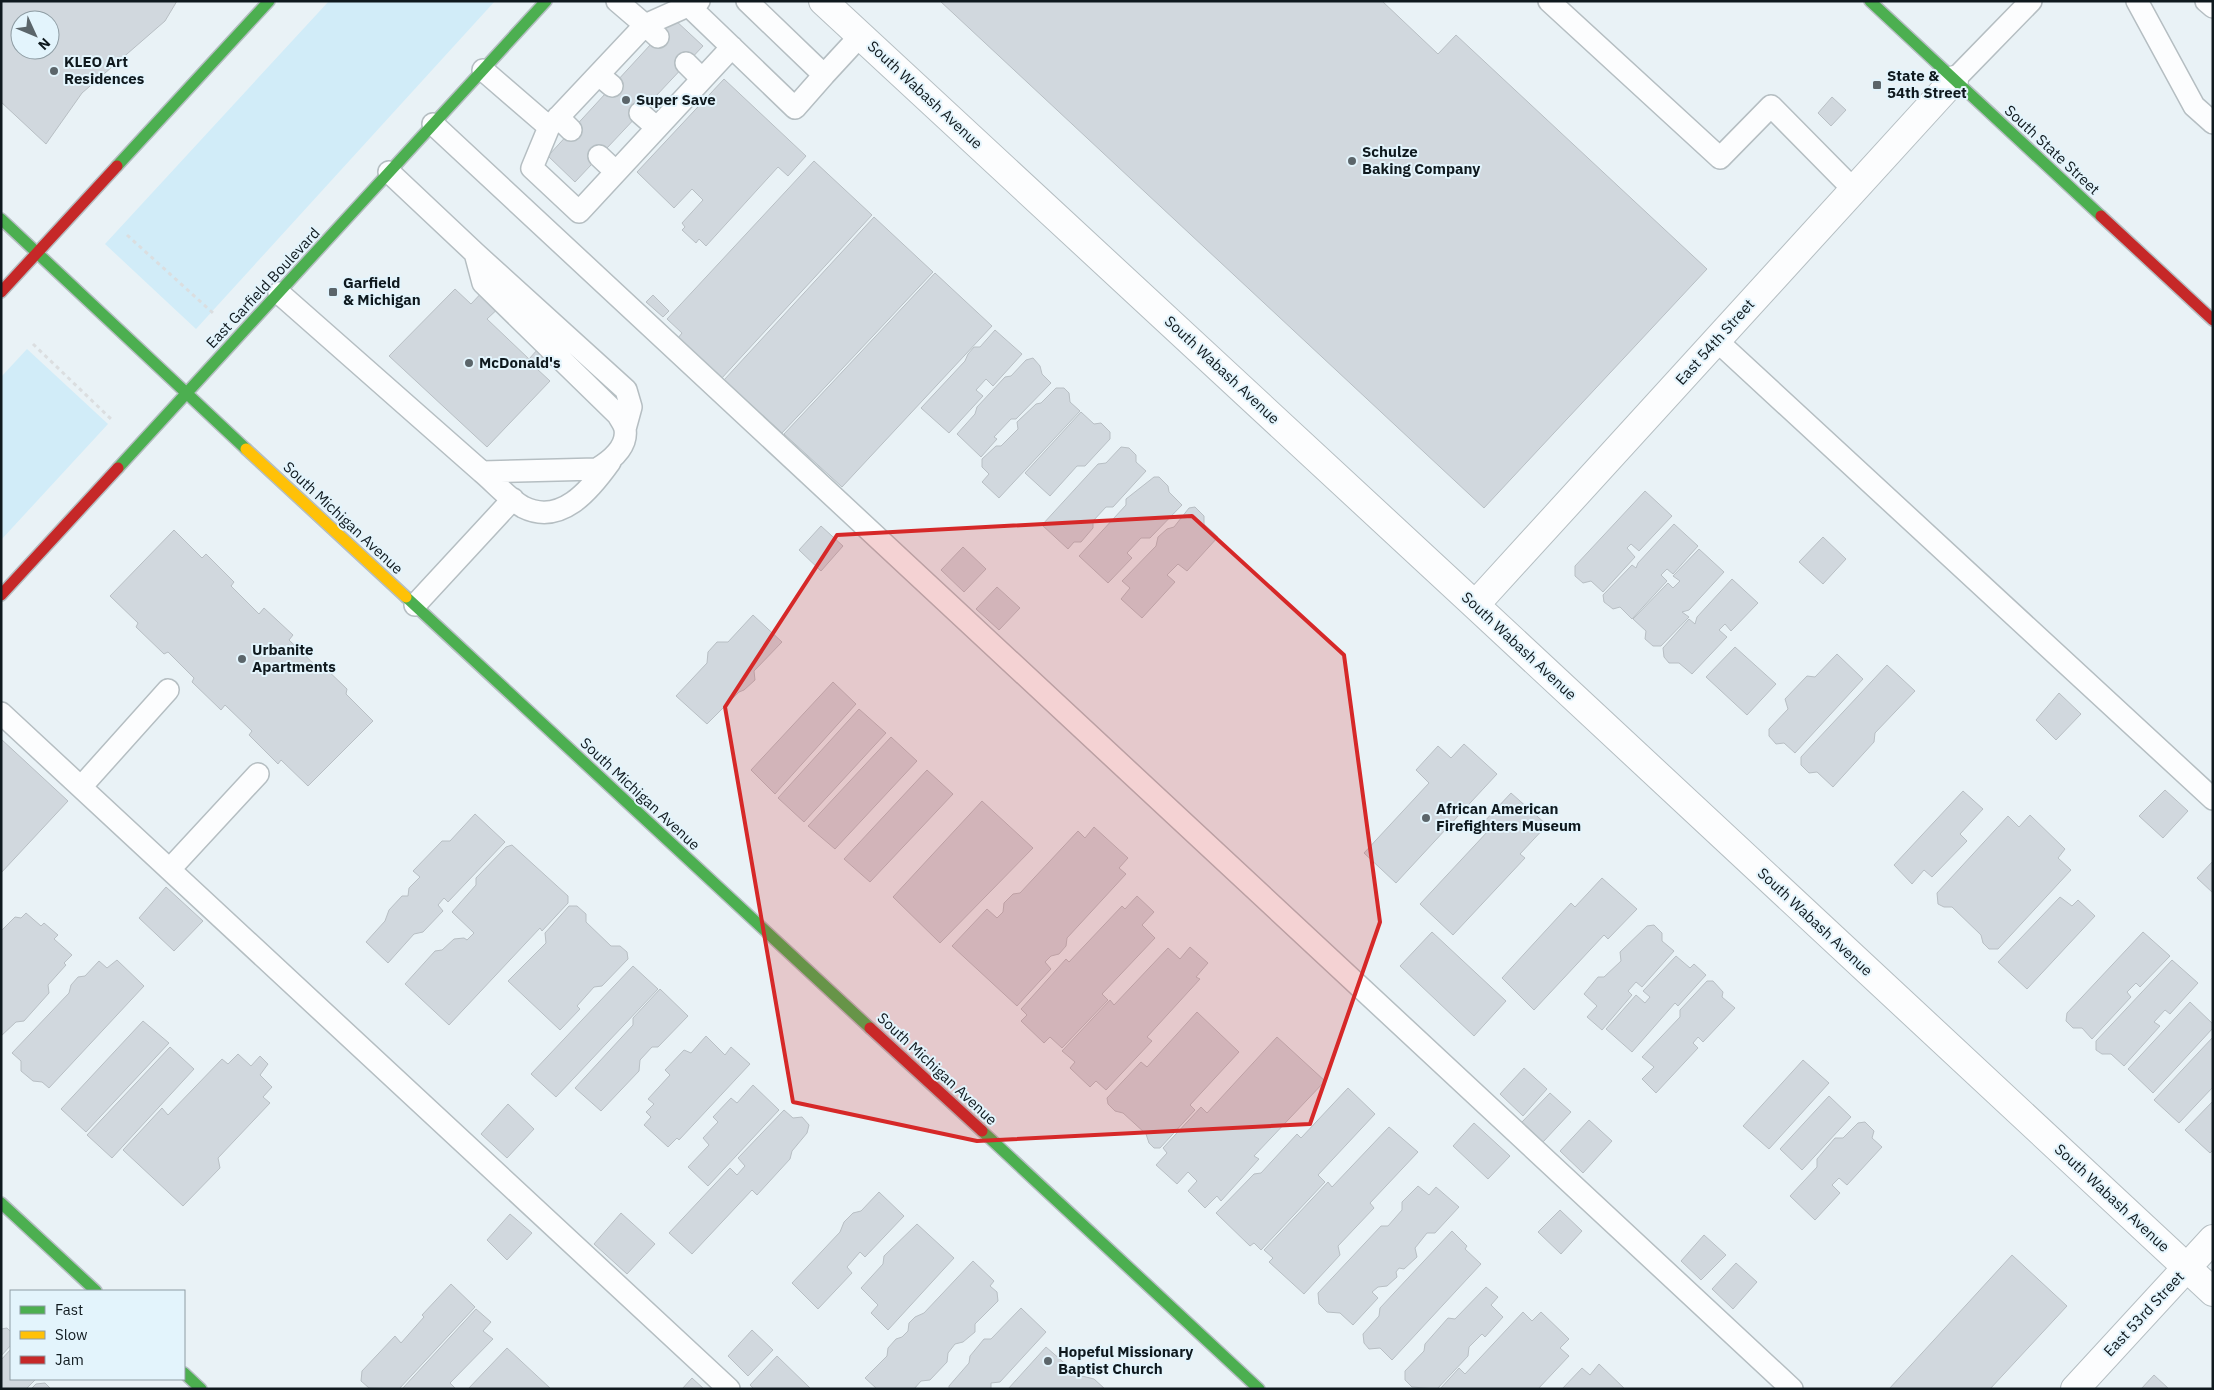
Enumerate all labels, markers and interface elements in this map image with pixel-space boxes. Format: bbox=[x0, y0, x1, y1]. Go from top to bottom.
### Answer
north arrow bbox=[10, 10, 60, 60]
text: N bbox=[34, 34, 54, 54]
street label: South Wabash Avenue bbox=[864, 36, 987, 153]
place label: KLEO Art Residences bbox=[64, 52, 145, 88]
marker: KLEO Art Residences bbox=[48, 65, 60, 77]
place label: State & 54th Street bbox=[1887, 66, 1967, 102]
marker: State & 54th Street bbox=[1871, 79, 1883, 91]
place label: Super Save bbox=[636, 90, 716, 109]
marker: Super Save bbox=[620, 94, 632, 106]
street label: South State Street bbox=[2001, 101, 2104, 199]
place label: Schulze Baking Company bbox=[1362, 142, 1480, 178]
marker: Schulze Baking Company bbox=[1346, 155, 1358, 167]
street label: East Garfield Boulevard bbox=[202, 223, 323, 352]
place label: Garfield & Michigan bbox=[343, 273, 421, 309]
marker: Garfield & Michigan bbox=[327, 286, 339, 298]
street label: East 54th Street bbox=[1671, 295, 1758, 389]
street label: South Wabash Avenue bbox=[1161, 311, 1284, 428]
place label: McDonald's bbox=[479, 353, 561, 372]
marker: McDonald's bbox=[463, 357, 475, 369]
street label: South Michigan Avenue bbox=[280, 457, 407, 578]
street label: South Wabash Avenue bbox=[1458, 587, 1581, 704]
place label: Urbanite Apartments bbox=[252, 640, 336, 676]
marker: Urbanite Apartments bbox=[236, 653, 248, 665]
street label: South Michigan Avenue bbox=[577, 733, 704, 854]
place label: African American Firefighters Museum bbox=[1436, 799, 1581, 835]
marker: African American Firefighters Museum bbox=[1420, 812, 1432, 824]
street label: South Wabash Avenue bbox=[1754, 863, 1877, 980]
street label: South Michigan Avenue bbox=[874, 1008, 1001, 1129]
street label: South Wabash Avenue bbox=[2051, 1139, 2174, 1256]
street label: East 53rd Street bbox=[2099, 1267, 2188, 1360]
legend bbox=[10, 1290, 185, 1380]
text: Fast bbox=[55, 1300, 83, 1319]
text: Slow bbox=[55, 1325, 88, 1344]
place label: Hopeful Missionary Baptist Church bbox=[1058, 1342, 1193, 1378]
text: Jam bbox=[55, 1350, 84, 1369]
marker: Hopeful Missionary Baptist Church bbox=[1042, 1355, 1054, 1367]

